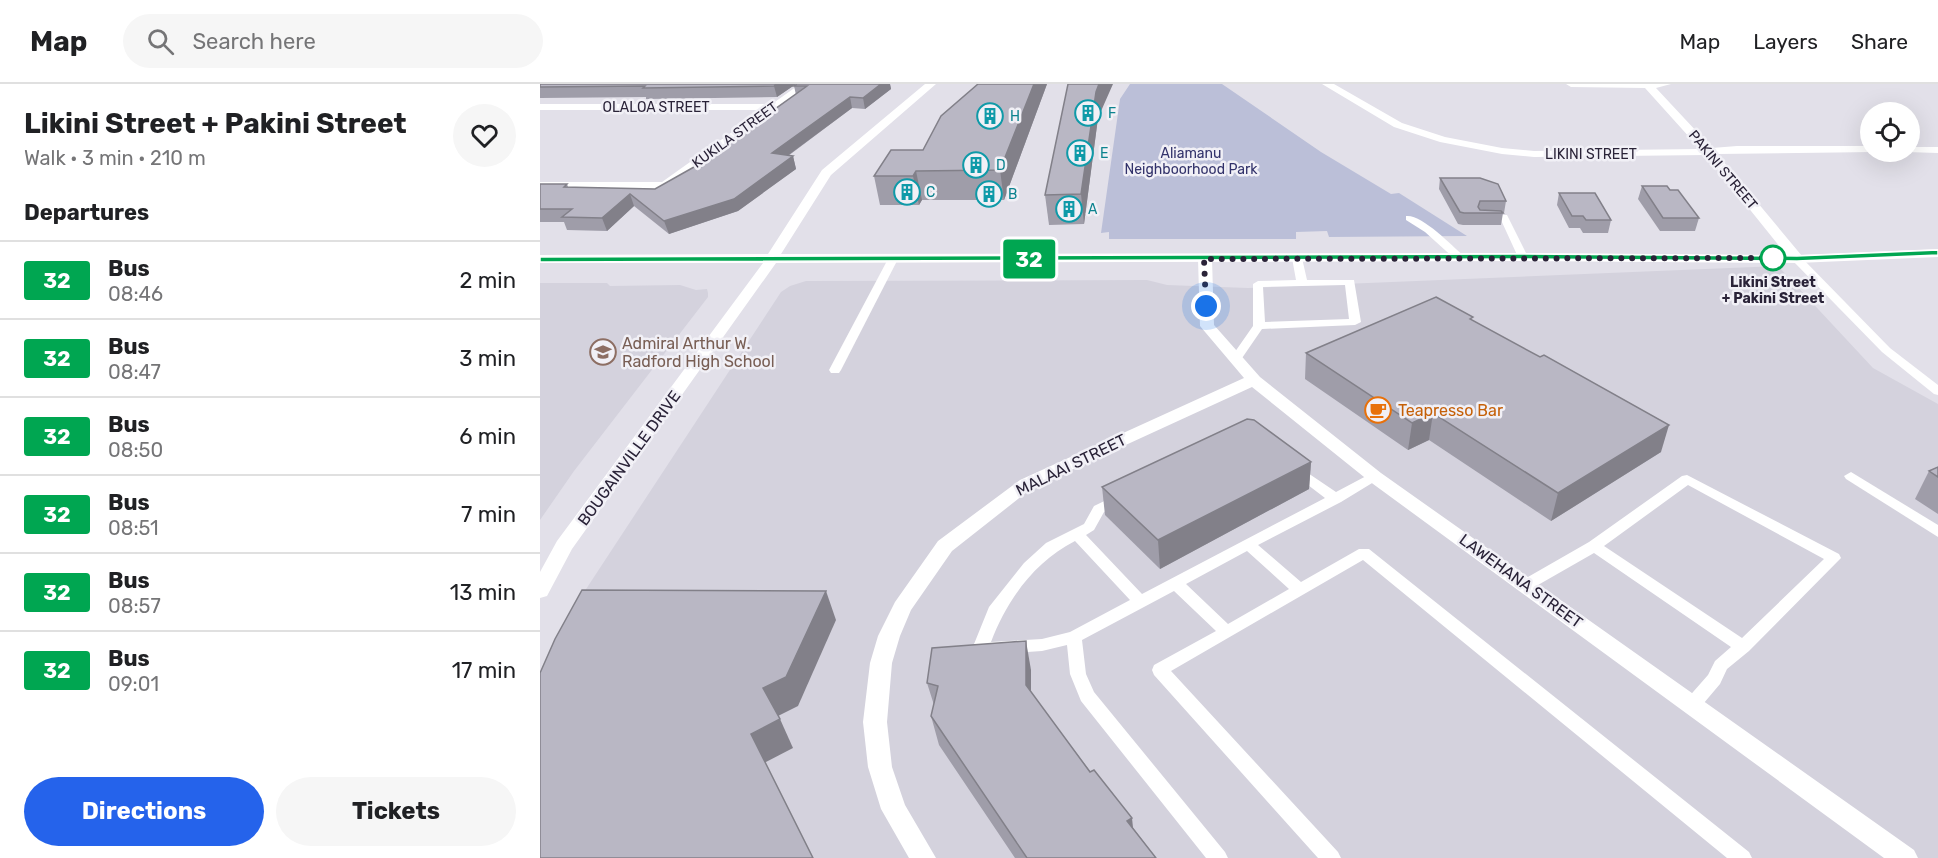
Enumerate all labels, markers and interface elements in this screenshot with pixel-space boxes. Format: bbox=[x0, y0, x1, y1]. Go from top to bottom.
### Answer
search box bbox=[123, 14, 543, 68]
text: Map bbox=[30, 25, 87, 58]
icon: search bbox=[144, 25, 177, 58]
text: Search here bbox=[192, 28, 316, 55]
text: Map bbox=[1679, 29, 1720, 54]
text: Layers bbox=[1753, 29, 1818, 54]
text: Share bbox=[1851, 29, 1908, 54]
street label: KUKILA STREET bbox=[689, 98, 781, 172]
building icon: F bbox=[1073, 98, 1103, 128]
street label: OLALOA STREET bbox=[602, 99, 710, 116]
building icon: H bbox=[975, 101, 1005, 131]
map controls bbox=[1860, 102, 1920, 162]
button: locate bbox=[1860, 102, 1920, 162]
button: heart bbox=[453, 104, 516, 167]
place label: F bbox=[1108, 105, 1116, 122]
text: Likini Street + Pakini Street bbox=[24, 107, 407, 140]
place label: H bbox=[1010, 108, 1020, 125]
street label: PAKINI STREET bbox=[1685, 127, 1761, 213]
building icon: E bbox=[1065, 138, 1095, 168]
place label: E bbox=[1100, 145, 1108, 162]
park label: Aliamanu Neighboorhood Park bbox=[1124, 145, 1258, 178]
text: Walk · 3 min · 210 m bbox=[24, 146, 206, 170]
street label: LIKINI STREET bbox=[1545, 146, 1637, 163]
building icon: D bbox=[961, 150, 991, 180]
place label: D bbox=[996, 157, 1006, 174]
building icon: C bbox=[892, 177, 922, 207]
building icon: B bbox=[974, 179, 1004, 209]
place label: C bbox=[926, 184, 935, 201]
place label: B bbox=[1008, 186, 1017, 203]
building icon: A bbox=[1054, 194, 1084, 224]
text: Departures bbox=[24, 199, 149, 226]
place label: A bbox=[1088, 201, 1098, 218]
line badge: 32 bbox=[1002, 240, 1056, 279]
marker: Likini Street + Pakini Street bbox=[1760, 245, 1786, 271]
text: 32 bbox=[1015, 247, 1043, 272]
text: Bus bbox=[108, 255, 150, 282]
text: 2 min bbox=[459, 267, 516, 294]
text: 32 bbox=[43, 268, 71, 293]
place label: Likini Street + Pakini Street bbox=[1722, 274, 1825, 307]
text: 08:46 bbox=[108, 282, 163, 306]
your location bbox=[1191, 291, 1221, 321]
text: Bus bbox=[108, 333, 150, 360]
place label: Admiral Arthur W. Radford High School bbox=[622, 334, 775, 371]
school or university icon: Admiral Arthur W. Radford High School bbox=[588, 337, 618, 367]
text: 3 min bbox=[459, 345, 516, 372]
text: 32 bbox=[43, 346, 71, 371]
text: 08:47 bbox=[108, 360, 161, 384]
street label: BOUGAINVILLE DRIVE bbox=[574, 387, 684, 529]
cafe icon: Teapresso Bar bbox=[1363, 395, 1393, 425]
place label: Teapresso Bar bbox=[1398, 401, 1503, 420]
text: Bus bbox=[108, 411, 150, 438]
text: 6 min bbox=[459, 423, 516, 450]
text: 32 bbox=[43, 424, 71, 449]
street label: MALAAI STREET bbox=[1013, 430, 1129, 500]
text: 08:50 bbox=[108, 438, 163, 462]
text: Bus bbox=[108, 489, 150, 516]
text: 7 min bbox=[461, 501, 516, 528]
text: 32 bbox=[43, 502, 71, 527]
text: 08:51 bbox=[108, 516, 159, 540]
street label: LAWEHANA STREET bbox=[1456, 530, 1586, 632]
text: Bus bbox=[108, 567, 150, 594]
text: 13 min bbox=[450, 579, 516, 606]
text: 32 bbox=[43, 580, 71, 605]
text: 08:57 bbox=[108, 594, 161, 618]
text: Bus bbox=[108, 645, 150, 672]
text: 17 min bbox=[452, 657, 516, 684]
text: 32 bbox=[43, 658, 71, 683]
text: 09:01 bbox=[108, 672, 159, 696]
button: Directions bbox=[24, 777, 264, 846]
button: Tickets bbox=[276, 777, 516, 846]

